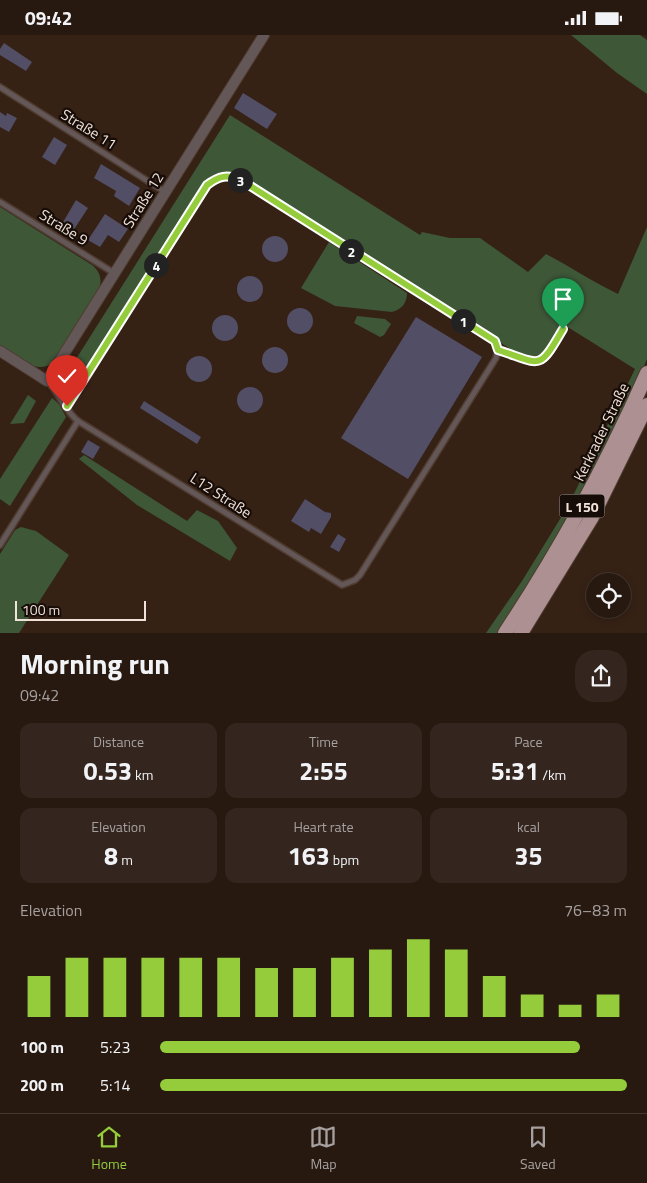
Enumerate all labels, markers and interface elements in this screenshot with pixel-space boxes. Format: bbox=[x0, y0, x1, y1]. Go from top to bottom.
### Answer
text: 09:42 bbox=[25, 3, 72, 32]
street label: Straße 11 bbox=[57, 103, 121, 155]
pin: 3 bbox=[228, 167, 252, 193]
street label: Straße 12 bbox=[117, 168, 169, 232]
text: 3 bbox=[237, 170, 244, 191]
street label: Straße 9 bbox=[35, 203, 93, 251]
pin: 2 bbox=[338, 239, 364, 263]
text: 2 bbox=[348, 241, 355, 262]
pin: 4 bbox=[144, 253, 168, 277]
text: 4 bbox=[153, 255, 160, 276]
pin bbox=[542, 278, 584, 329]
icon: arrive bbox=[549, 285, 577, 313]
pin: 1 bbox=[450, 309, 476, 333]
text: 1 bbox=[460, 311, 467, 332]
pin bbox=[46, 355, 88, 406]
icon: check bbox=[53, 362, 81, 390]
street label: Kerkrader Straße bbox=[567, 379, 635, 485]
street label: L12 Straße bbox=[186, 466, 256, 524]
road number: L 150 bbox=[560, 495, 604, 517]
map controls bbox=[586, 573, 631, 618]
button: locate bbox=[586, 573, 631, 618]
scale bar bbox=[15, 598, 146, 621]
text: 100 m bbox=[22, 599, 60, 620]
text: Morning run bbox=[20, 642, 170, 685]
button: share bbox=[575, 650, 627, 702]
text: 09:42 bbox=[20, 683, 59, 707]
text: Distance bbox=[93, 731, 144, 752]
text: Time bbox=[309, 731, 338, 752]
text: Pace bbox=[514, 731, 543, 752]
text: 0.53 bbox=[84, 752, 132, 790]
text: 2:55 bbox=[299, 752, 348, 790]
text: 5:31 bbox=[491, 752, 539, 790]
text: km bbox=[132, 764, 153, 785]
text: /km bbox=[539, 764, 566, 785]
text: Elevation bbox=[91, 816, 146, 837]
text: Heart rate bbox=[293, 816, 354, 837]
text: kcal bbox=[517, 816, 540, 837]
text: 8 bbox=[104, 837, 118, 875]
text: 163 bbox=[288, 837, 330, 875]
text: 35 bbox=[514, 837, 543, 875]
text: m bbox=[118, 849, 133, 870]
text: bpm bbox=[330, 849, 359, 870]
text: Elevation bbox=[20, 898, 82, 922]
text: 76–83 m bbox=[564, 898, 627, 922]
text: 100 m bbox=[20, 1035, 64, 1059]
text: 5:23 bbox=[100, 1035, 130, 1059]
text: 200 m bbox=[20, 1073, 64, 1097]
text: 5:14 bbox=[100, 1073, 130, 1097]
tab: Home bbox=[91, 1123, 127, 1174]
tab: Map bbox=[309, 1123, 337, 1174]
tab: Saved bbox=[520, 1123, 556, 1174]

